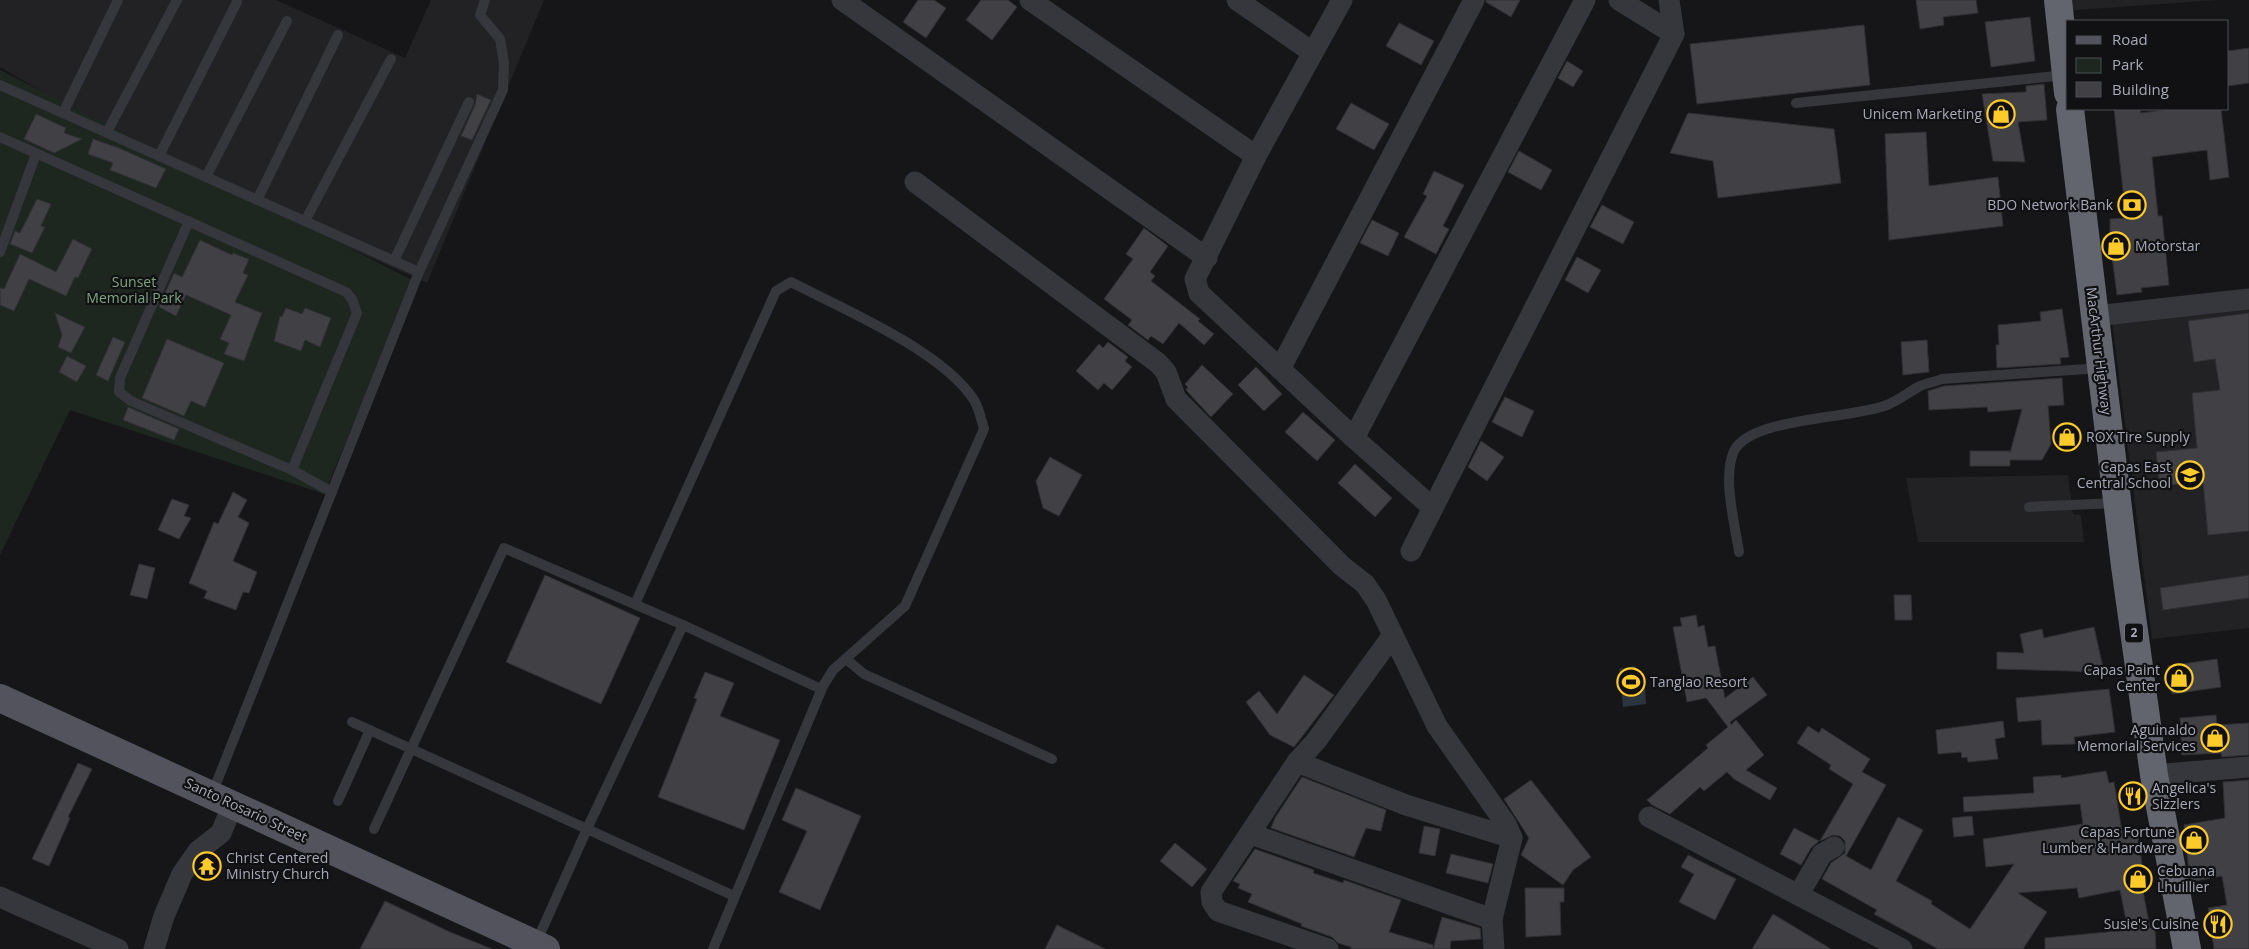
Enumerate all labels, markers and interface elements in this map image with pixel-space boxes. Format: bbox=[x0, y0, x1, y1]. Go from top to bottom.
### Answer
legend bbox=[2066, 20, 2229, 110]
text: Road bbox=[2112, 29, 2148, 49]
text: Park bbox=[2112, 54, 2143, 74]
text: Building bbox=[2112, 79, 2169, 99]
shop icon: Unicem Marketing bbox=[1986, 99, 2016, 129]
place label: Unicem Marketing bbox=[1862, 104, 1982, 123]
bank icon: BDO Network Bank bbox=[2117, 190, 2147, 220]
place label: BDO Network Bank bbox=[1987, 195, 2114, 214]
shop icon: Motorstar bbox=[2101, 231, 2131, 261]
place label: Motorstar bbox=[2135, 236, 2201, 255]
park label: Sunset Memorial Park bbox=[86, 272, 182, 307]
street label: MacArthur Highway bbox=[2082, 286, 2117, 417]
shop icon: ROX Tire Supply bbox=[2052, 422, 2082, 452]
place label: ROX Tire Supply bbox=[2086, 427, 2191, 446]
place label: Capas East Central School bbox=[2077, 457, 2171, 492]
school or university icon: Capas East Central School bbox=[2175, 460, 2205, 490]
road number: 2 bbox=[2125, 624, 2143, 642]
place label: Capas Paint Center bbox=[2083, 660, 2160, 695]
shop icon: Capas Paint Center bbox=[2164, 663, 2194, 693]
sports icon: Tanglao Resort bbox=[1616, 667, 1646, 697]
place label: Tanglao Resort bbox=[1650, 672, 1747, 691]
place label: Aguinaldo Memorial Services bbox=[2077, 720, 2196, 755]
shop icon: Aguinaldo Memorial Services bbox=[2200, 723, 2230, 753]
street label: Santo Rosario Street bbox=[182, 773, 311, 846]
place label: Angelica's Sizzlers bbox=[2152, 778, 2217, 813]
restaurant icon: Angelica's Sizzlers bbox=[2118, 781, 2148, 811]
place label: Capas Fortune Lumber & Hardware bbox=[2042, 822, 2175, 857]
shop icon: Capas Fortune Lumber & Hardware bbox=[2179, 825, 2209, 855]
place label: Christ Centered Ministry Church bbox=[226, 848, 329, 883]
temple icon: Christ Centered Ministry Church bbox=[192, 851, 222, 881]
place label: Cebuana Lhuillier bbox=[2157, 861, 2215, 896]
shop icon: Cebuana Lhuillier bbox=[2123, 864, 2153, 894]
restaurant icon: Susie's Cuisine bbox=[2203, 909, 2233, 939]
place label: Susie's Cuisine bbox=[2104, 914, 2199, 933]

